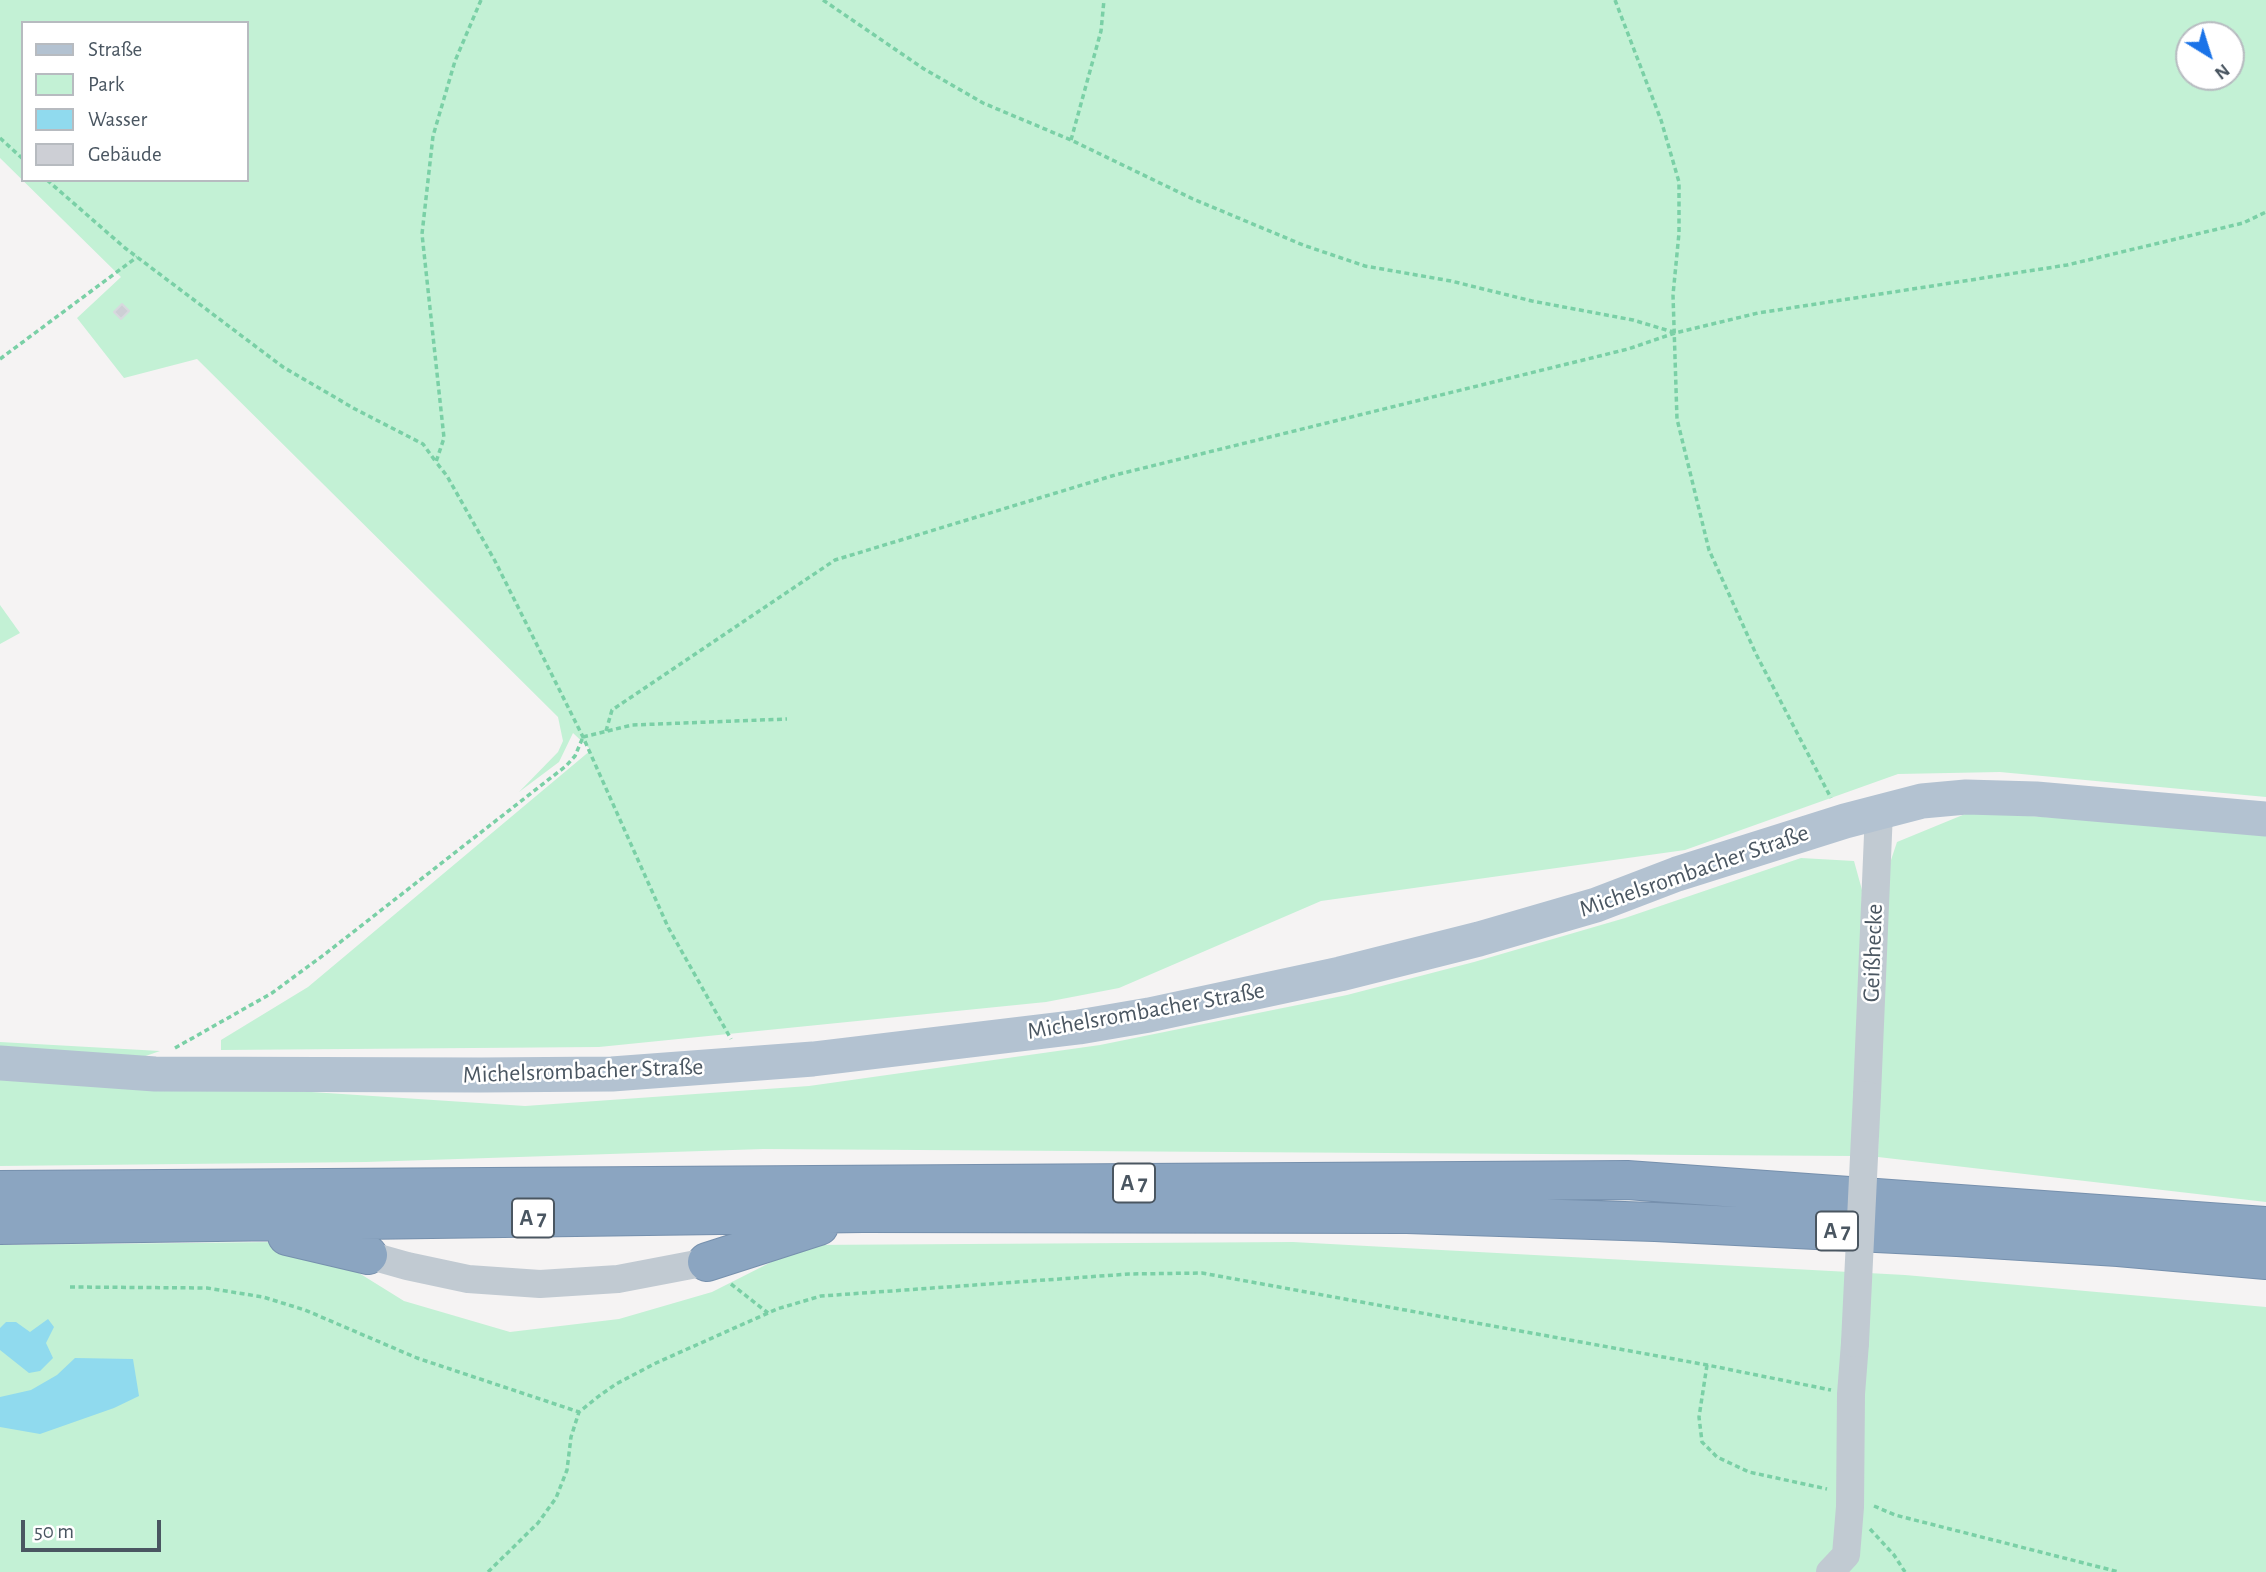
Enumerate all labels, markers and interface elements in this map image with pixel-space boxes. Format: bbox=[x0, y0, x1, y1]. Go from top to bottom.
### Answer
legend bbox=[21, 21, 248, 182]
north arrow bbox=[2175, 21, 2245, 91]
text: Straße bbox=[88, 39, 142, 60]
text: N bbox=[2211, 60, 2233, 83]
text: Park bbox=[88, 74, 124, 95]
text: Wasser bbox=[88, 109, 147, 130]
text: Gebäude bbox=[88, 144, 162, 165]
street label: Michelsrombacher Straße bbox=[1576, 818, 1812, 924]
street label: Geißhecke bbox=[1857, 903, 1889, 1003]
street label: Michelsrombacher Straße bbox=[1025, 976, 1267, 1046]
street label: Michelsrombacher Straße bbox=[462, 1052, 704, 1090]
road number: A 7 bbox=[1113, 1164, 1155, 1202]
road number: A 7 bbox=[512, 1198, 554, 1238]
road number: A 7 bbox=[1816, 1212, 1858, 1250]
scale bar bbox=[24, 1506, 164, 1550]
text: 50 m bbox=[34, 1521, 74, 1542]

